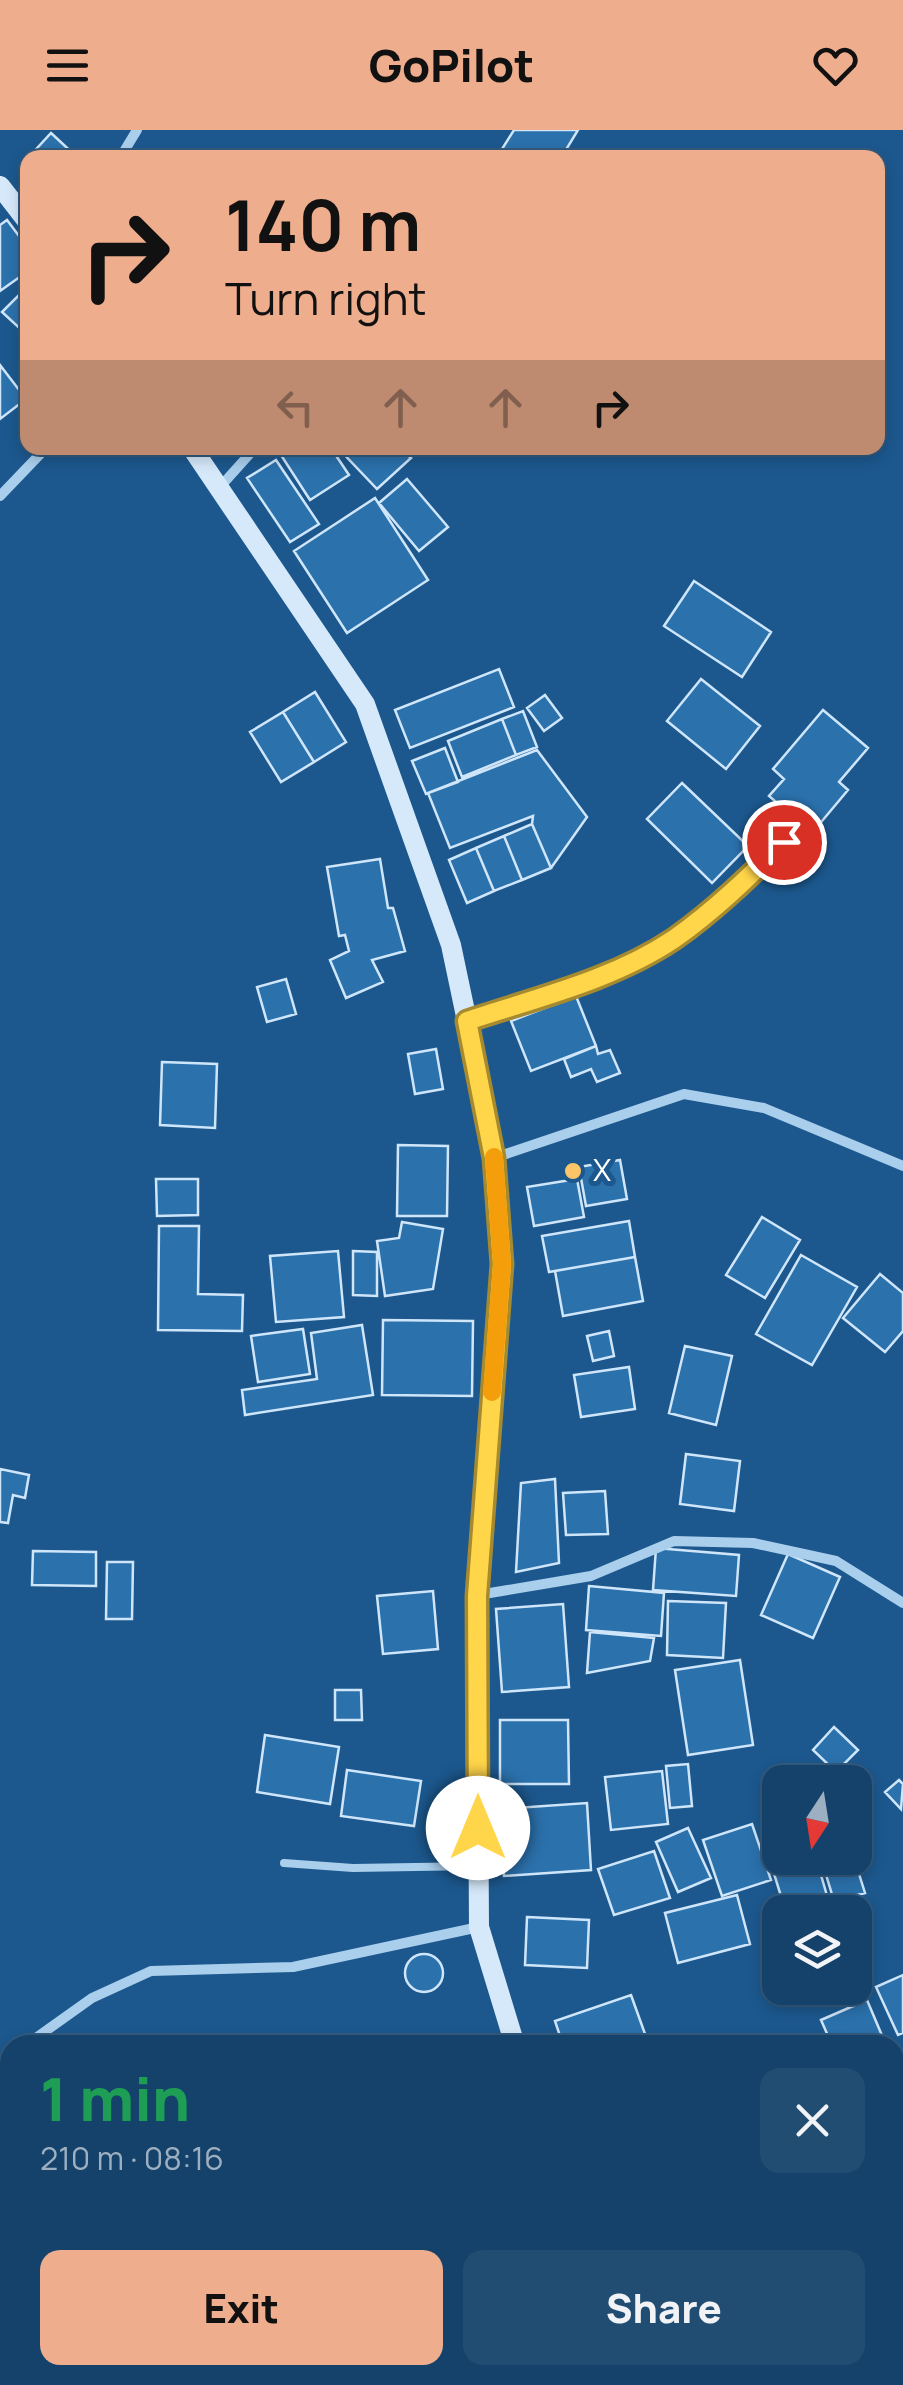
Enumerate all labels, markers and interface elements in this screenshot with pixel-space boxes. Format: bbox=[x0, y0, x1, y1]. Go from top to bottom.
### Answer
text: GoPilot bbox=[369, 34, 534, 96]
icon: menu bbox=[40, 38, 95, 93]
icon: heart bbox=[808, 38, 863, 93]
text: 140 m bbox=[225, 176, 421, 272]
icon: right bbox=[60, 190, 190, 320]
text: Turn right bbox=[225, 267, 426, 329]
icon: left bbox=[268, 380, 323, 435]
icon: ahead bbox=[373, 380, 428, 435]
icon: ahead bbox=[478, 380, 533, 435]
icon: right bbox=[583, 380, 638, 435]
pin bbox=[742, 800, 827, 885]
icon: arrive bbox=[757, 815, 812, 870]
place label: X bbox=[593, 1149, 611, 1190]
marker: X bbox=[562, 1160, 584, 1182]
north arrow bbox=[762, 1765, 872, 1875]
map controls bbox=[762, 1765, 872, 2005]
position arrow bbox=[426, 1776, 530, 1880]
button: layers bbox=[762, 1895, 872, 2005]
text: 1 min bbox=[40, 2057, 190, 2139]
button: close bbox=[760, 2068, 865, 2173]
text: 210 m · 08:16 bbox=[40, 2136, 224, 2180]
button: Exit bbox=[40, 2250, 443, 2365]
button: Share bbox=[463, 2250, 865, 2365]

